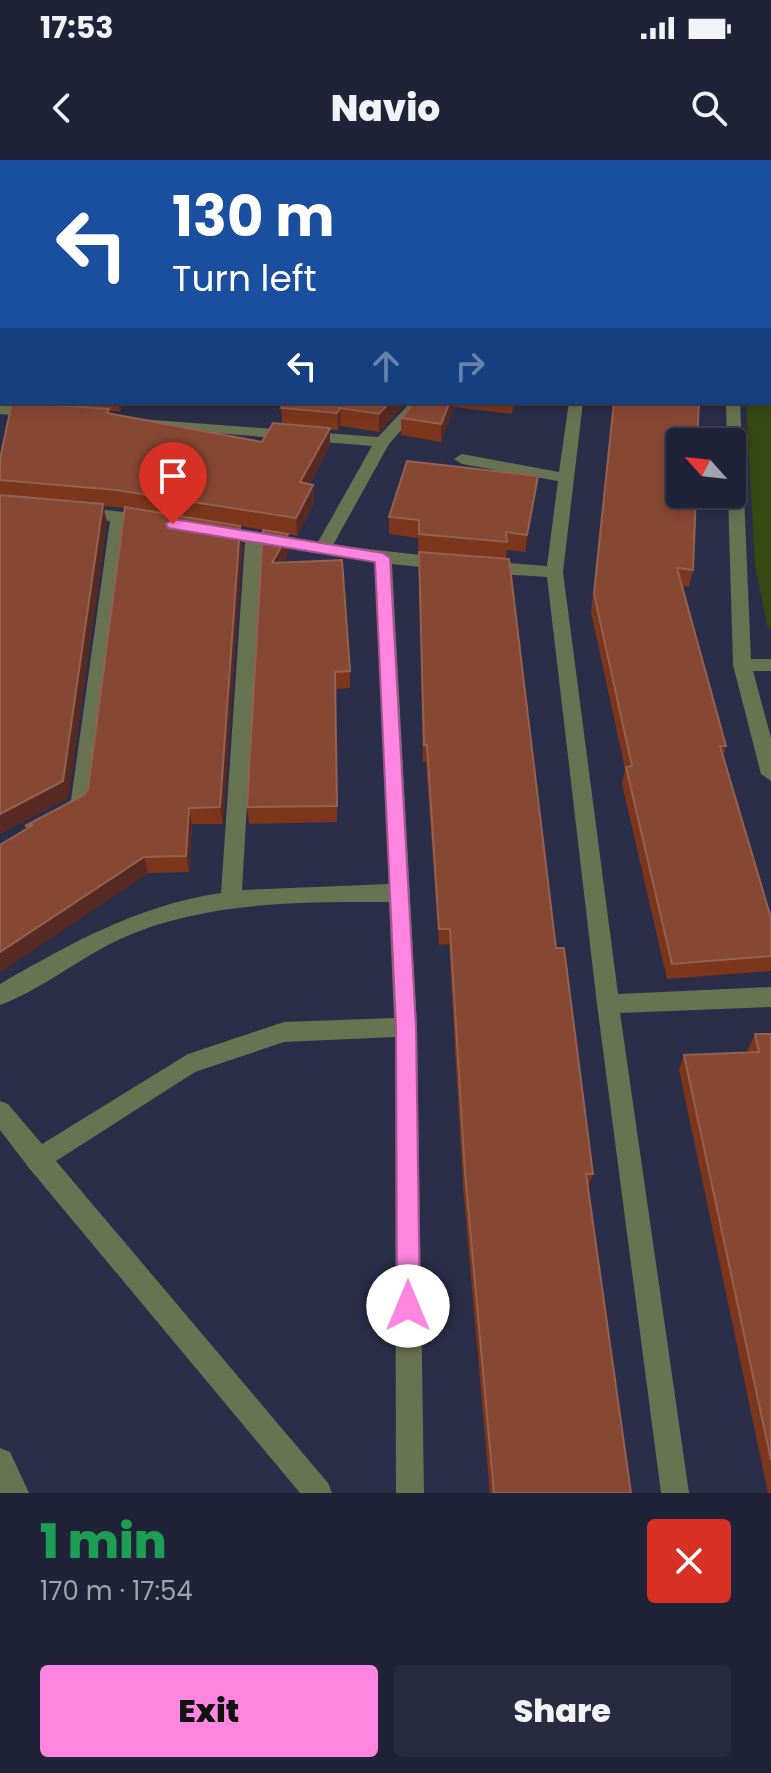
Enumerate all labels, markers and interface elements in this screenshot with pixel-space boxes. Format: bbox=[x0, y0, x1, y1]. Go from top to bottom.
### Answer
text: 17:53 bbox=[40, 6, 114, 49]
text: Navio bbox=[331, 83, 440, 134]
icon: back bbox=[40, 86, 84, 130]
icon: search bbox=[687, 86, 731, 130]
text: 130 m bbox=[172, 177, 335, 256]
icon: left bbox=[40, 192, 144, 296]
text: Turn left bbox=[172, 253, 317, 304]
icon: left bbox=[280, 344, 324, 388]
icon: ahead bbox=[364, 344, 408, 388]
icon: right bbox=[448, 344, 492, 388]
north arrow bbox=[666, 428, 746, 508]
map controls bbox=[666, 428, 746, 508]
pin bbox=[139, 442, 207, 524]
icon: arrive bbox=[151, 454, 195, 498]
position arrow bbox=[366, 1264, 450, 1348]
text: 1 min bbox=[40, 1508, 167, 1575]
button: close bbox=[647, 1519, 731, 1603]
text: 170 m · 17:54 bbox=[40, 1573, 193, 1609]
button: Exit bbox=[40, 1665, 378, 1757]
button: Share bbox=[394, 1665, 731, 1757]

